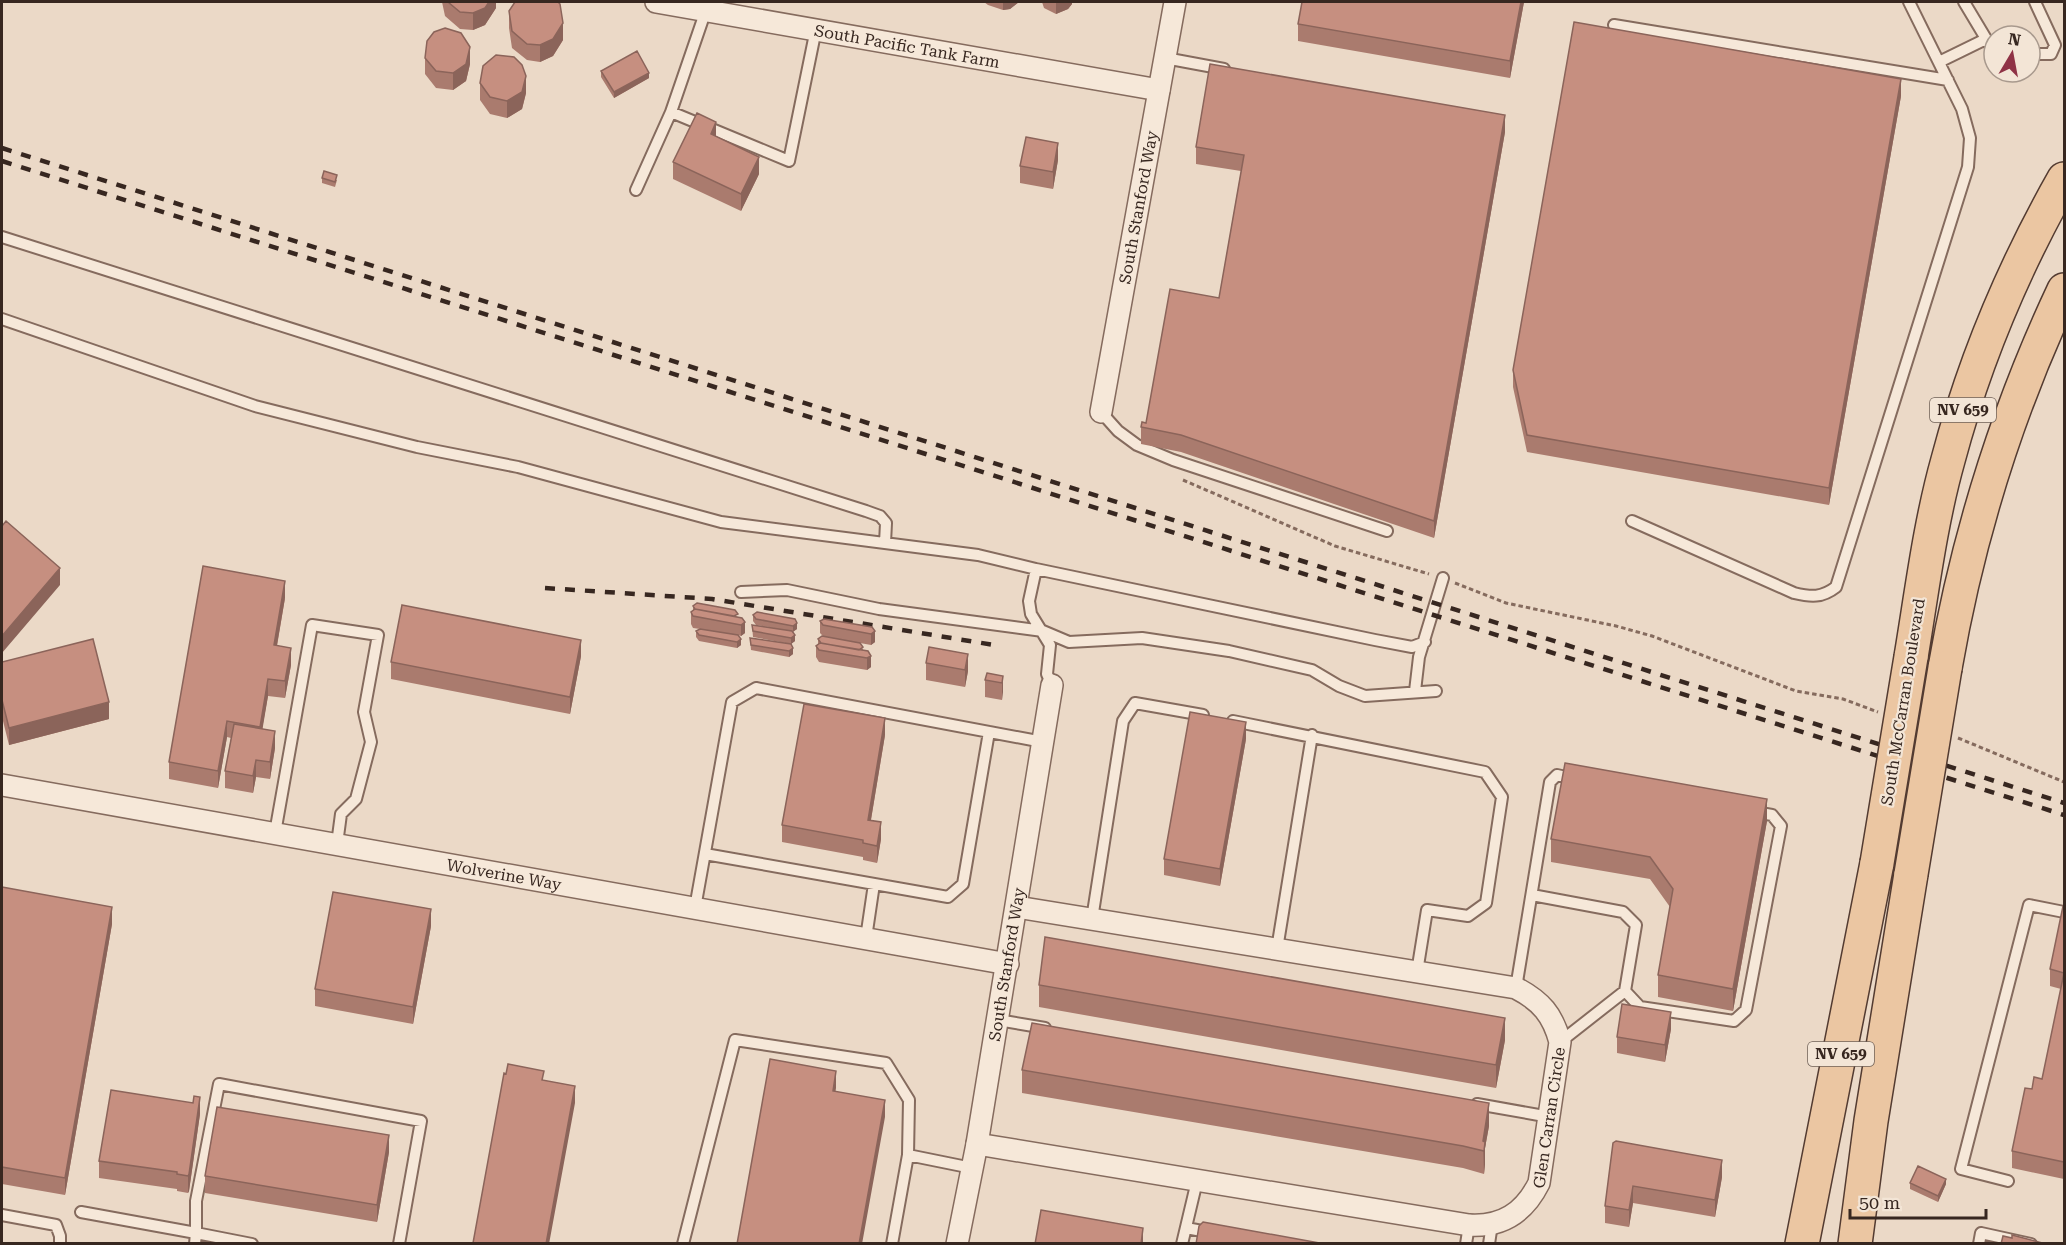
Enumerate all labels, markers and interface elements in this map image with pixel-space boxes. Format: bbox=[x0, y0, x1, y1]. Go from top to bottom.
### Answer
street label: South Pacific Tank Farm bbox=[813, 20, 1002, 72]
north arrow bbox=[1982, 24, 2042, 84]
text: N bbox=[2007, 29, 2022, 50]
street label: South Stanford Way bbox=[1115, 129, 1161, 285]
road number: NV 659 bbox=[1930, 398, 1996, 422]
street label: South McCarran Boulevard bbox=[1877, 597, 1929, 807]
street label: Wolverine Way bbox=[445, 855, 564, 894]
street label: South Stanford Way bbox=[984, 886, 1028, 1043]
road number: NV 659 bbox=[1808, 1042, 1874, 1066]
street label: Glen Carran Circle bbox=[1529, 1046, 1569, 1190]
scale bar bbox=[1850, 1182, 1986, 1220]
text: 50 m bbox=[1859, 1192, 1900, 1213]

